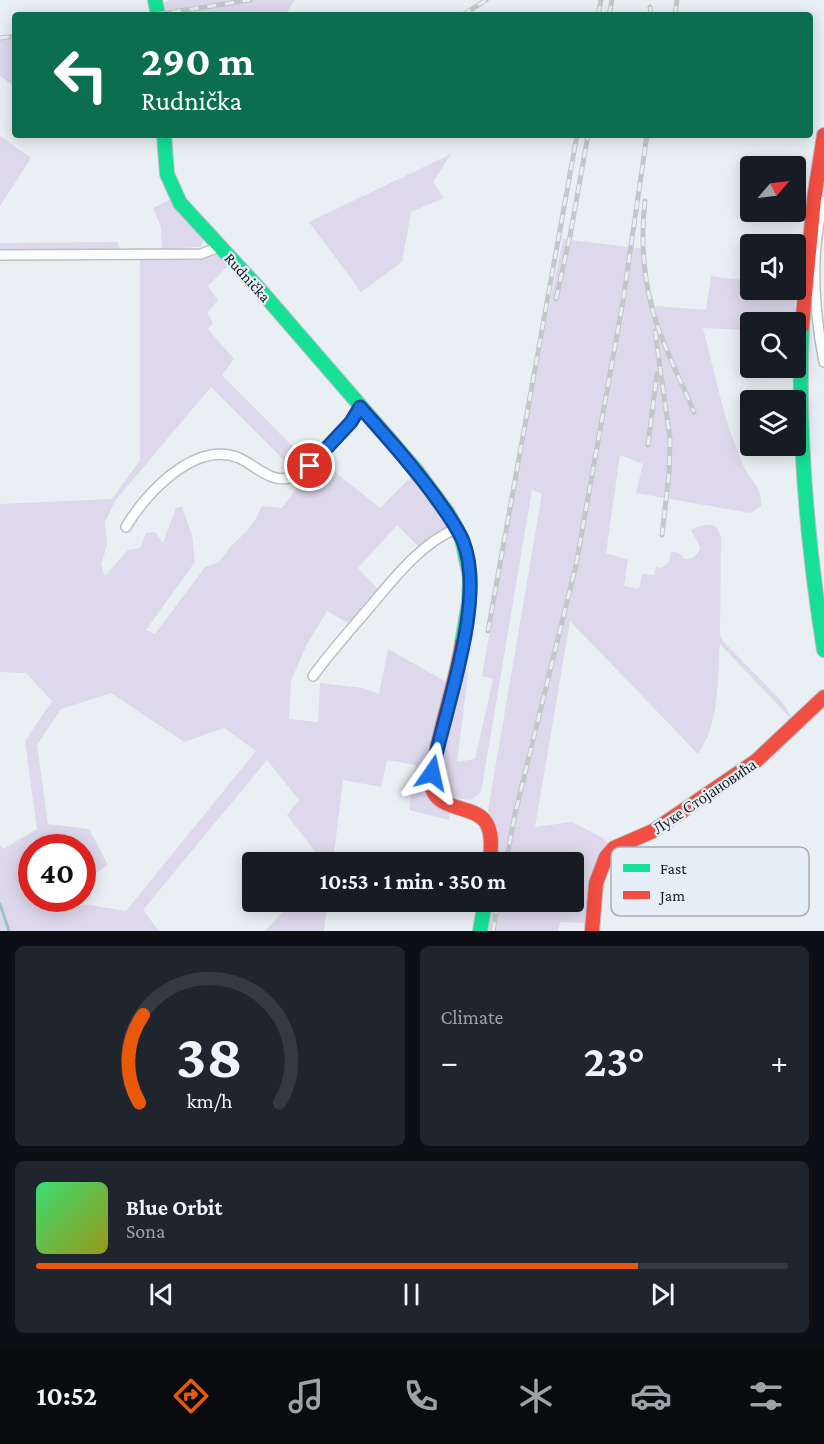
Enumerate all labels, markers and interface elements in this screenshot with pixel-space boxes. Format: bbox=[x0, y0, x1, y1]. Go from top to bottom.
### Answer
icon: left bbox=[42, 36, 120, 114]
text: 290 m bbox=[141, 37, 254, 84]
text: Rudnička bbox=[141, 86, 242, 116]
north arrow bbox=[740, 156, 806, 222]
map controls bbox=[740, 156, 806, 456]
button: sound bbox=[740, 234, 806, 300]
street label: Rudnička bbox=[221, 249, 274, 306]
button: search bbox=[740, 312, 806, 378]
button: layers bbox=[740, 390, 806, 456]
pin bbox=[284, 440, 335, 491]
icon: arrive bbox=[293, 449, 326, 482]
position arrow bbox=[400, 741, 464, 805]
street label: Луке Стојановића bbox=[650, 756, 760, 838]
speed limit sign: 40 bbox=[18, 834, 96, 912]
legend bbox=[611, 847, 809, 916]
text: Fast bbox=[660, 860, 687, 877]
text: 10:53 · 1 min · 350 m bbox=[320, 869, 506, 894]
text: Jam bbox=[658, 887, 685, 905]
text: Climate bbox=[441, 1006, 503, 1028]
text: 38 bbox=[176, 1021, 243, 1090]
text: 23° bbox=[583, 1036, 645, 1086]
text: − bbox=[441, 1043, 458, 1080]
text: + bbox=[771, 1043, 788, 1080]
text: km/h bbox=[187, 1089, 233, 1113]
text: Blue Orbit bbox=[126, 1195, 222, 1220]
text: Sona bbox=[126, 1220, 165, 1242]
icon: previous bbox=[145, 1278, 178, 1311]
icon: pause bbox=[395, 1278, 428, 1311]
icon: next bbox=[646, 1278, 679, 1311]
icon: directions bbox=[170, 1375, 212, 1417]
icon: music bbox=[285, 1375, 327, 1417]
icon: phone bbox=[400, 1375, 442, 1417]
icon: climate bbox=[515, 1375, 557, 1417]
icon: car bbox=[630, 1375, 672, 1417]
icon: filters bbox=[745, 1375, 787, 1417]
text: 10:52 bbox=[37, 1381, 97, 1411]

